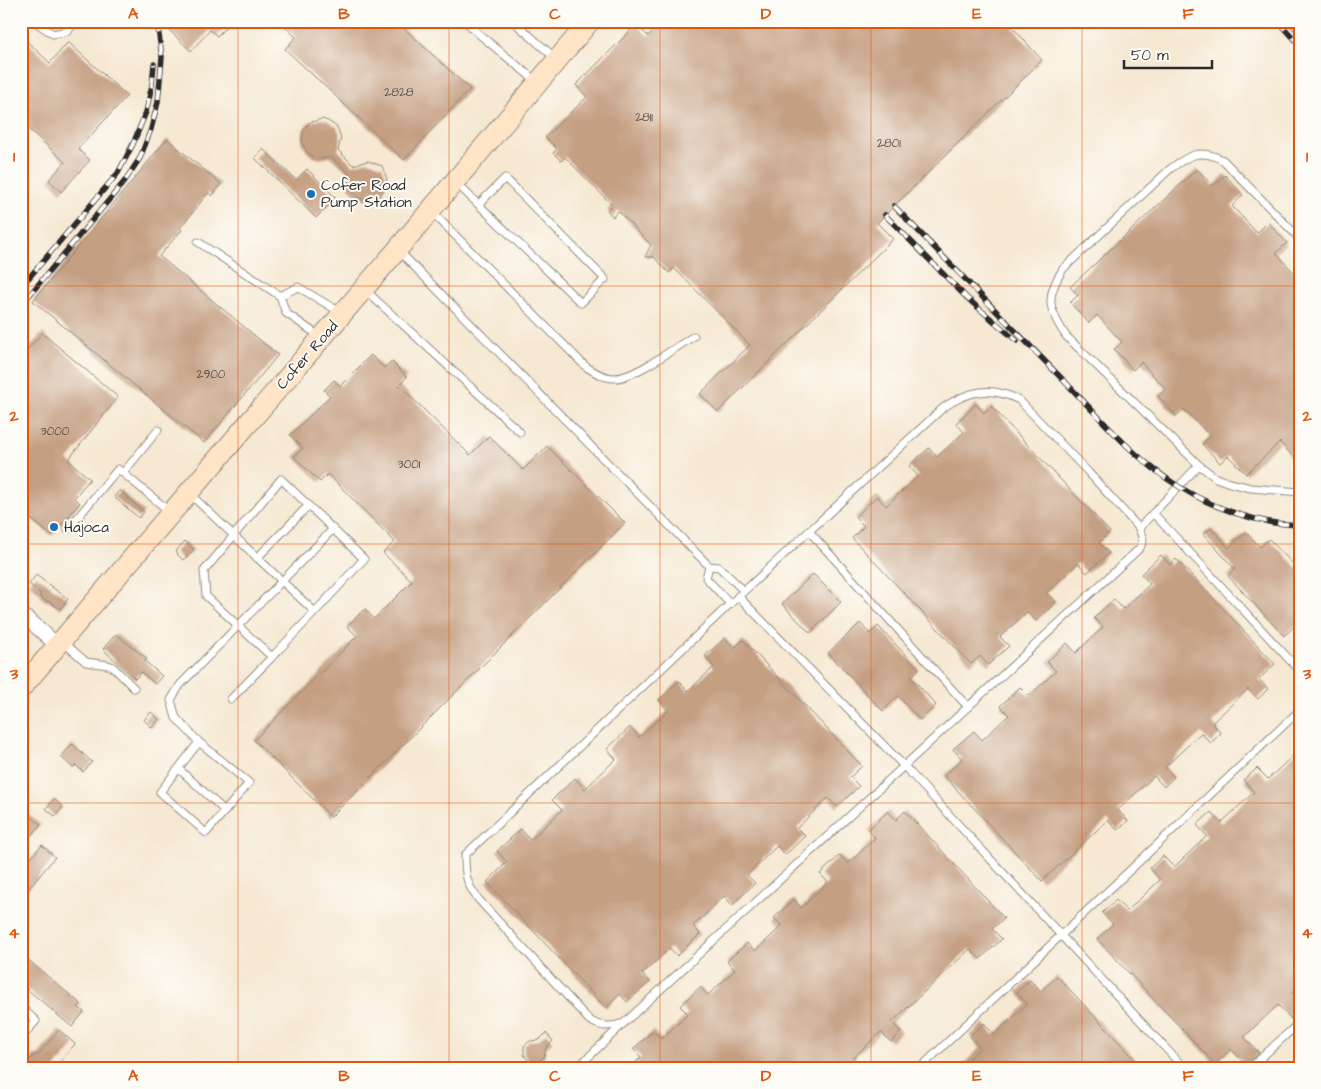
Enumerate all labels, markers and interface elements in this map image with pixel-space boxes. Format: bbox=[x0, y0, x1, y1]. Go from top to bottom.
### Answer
text: A bbox=[128, 3, 139, 25]
text: B bbox=[338, 3, 350, 25]
text: C bbox=[549, 3, 561, 25]
text: D bbox=[761, 3, 772, 25]
text: E bbox=[972, 3, 982, 25]
text: F bbox=[1182, 3, 1194, 25]
scale bar bbox=[1124, 38, 1211, 70]
text: 50 m bbox=[1131, 45, 1169, 66]
house number: 2828 bbox=[384, 84, 414, 101]
house number: 2811 bbox=[635, 109, 653, 126]
house number: 2801 bbox=[877, 135, 901, 152]
text: 1 bbox=[13, 146, 16, 168]
text: 1 bbox=[1306, 146, 1309, 168]
place label: Cofer Road Pump Station bbox=[321, 175, 412, 213]
marker: Cofer Road Pump Station bbox=[305, 188, 317, 200]
street label: Cofer Road bbox=[272, 316, 343, 394]
house number: 2900 bbox=[197, 366, 226, 383]
text: 2 bbox=[8, 405, 19, 427]
text: 2 bbox=[1301, 405, 1312, 427]
house number: 3000 bbox=[41, 423, 70, 440]
house number: 3001 bbox=[398, 456, 421, 473]
place label: Hajoca bbox=[64, 517, 109, 538]
marker: Hajoca bbox=[48, 521, 60, 533]
text: 3 bbox=[9, 663, 19, 685]
text: 3 bbox=[1302, 663, 1312, 685]
text: 4 bbox=[9, 922, 20, 944]
text: 4 bbox=[1302, 922, 1313, 944]
text: A bbox=[128, 1065, 139, 1087]
text: B bbox=[338, 1065, 350, 1087]
text: C bbox=[549, 1065, 561, 1087]
text: D bbox=[761, 1065, 772, 1087]
text: E bbox=[972, 1065, 982, 1087]
text: F bbox=[1182, 1065, 1194, 1087]

